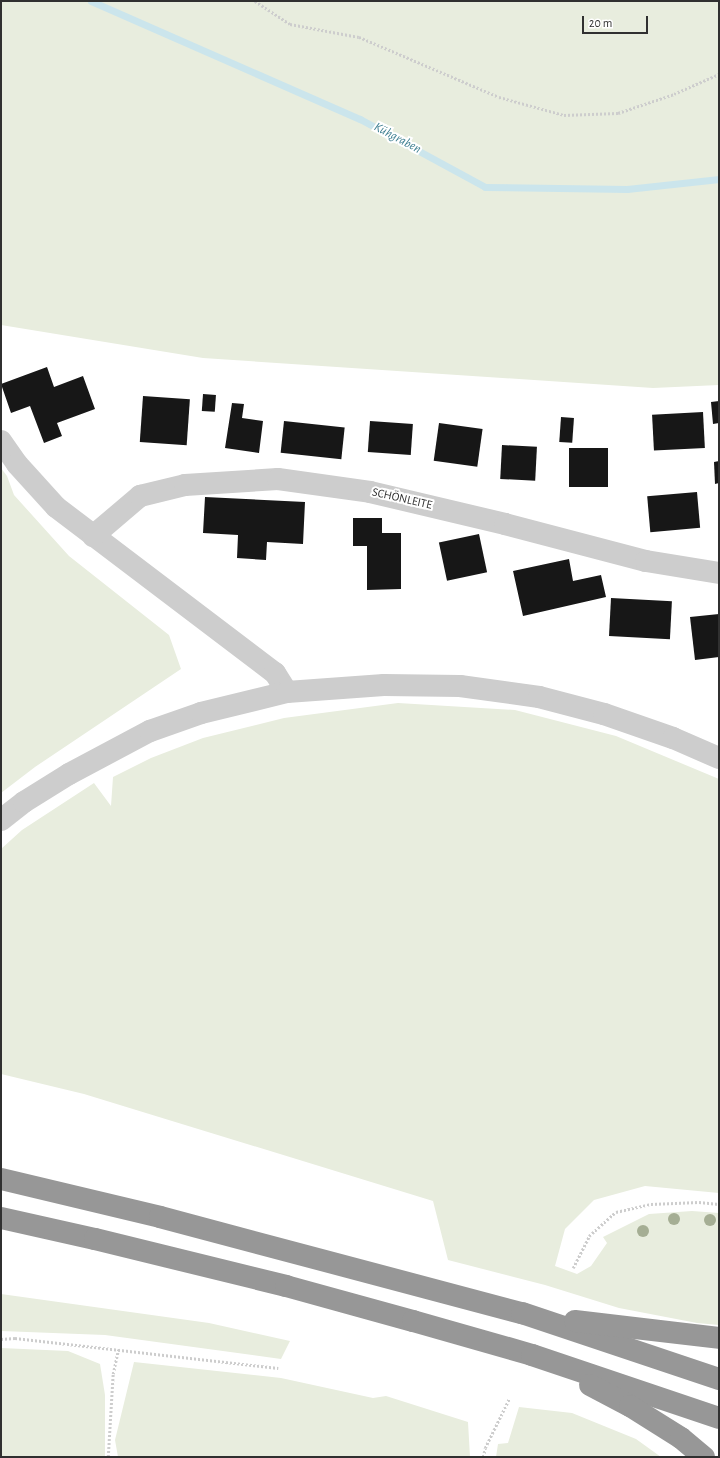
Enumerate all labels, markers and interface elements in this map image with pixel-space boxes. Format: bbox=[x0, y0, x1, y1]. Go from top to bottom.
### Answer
scale bar bbox=[584, 8, 650, 34]
text: 20 m bbox=[589, 17, 612, 29]
water label: Kühgraben bbox=[371, 120, 423, 158]
street label: SCHÖNLEITE bbox=[371, 485, 433, 513]

